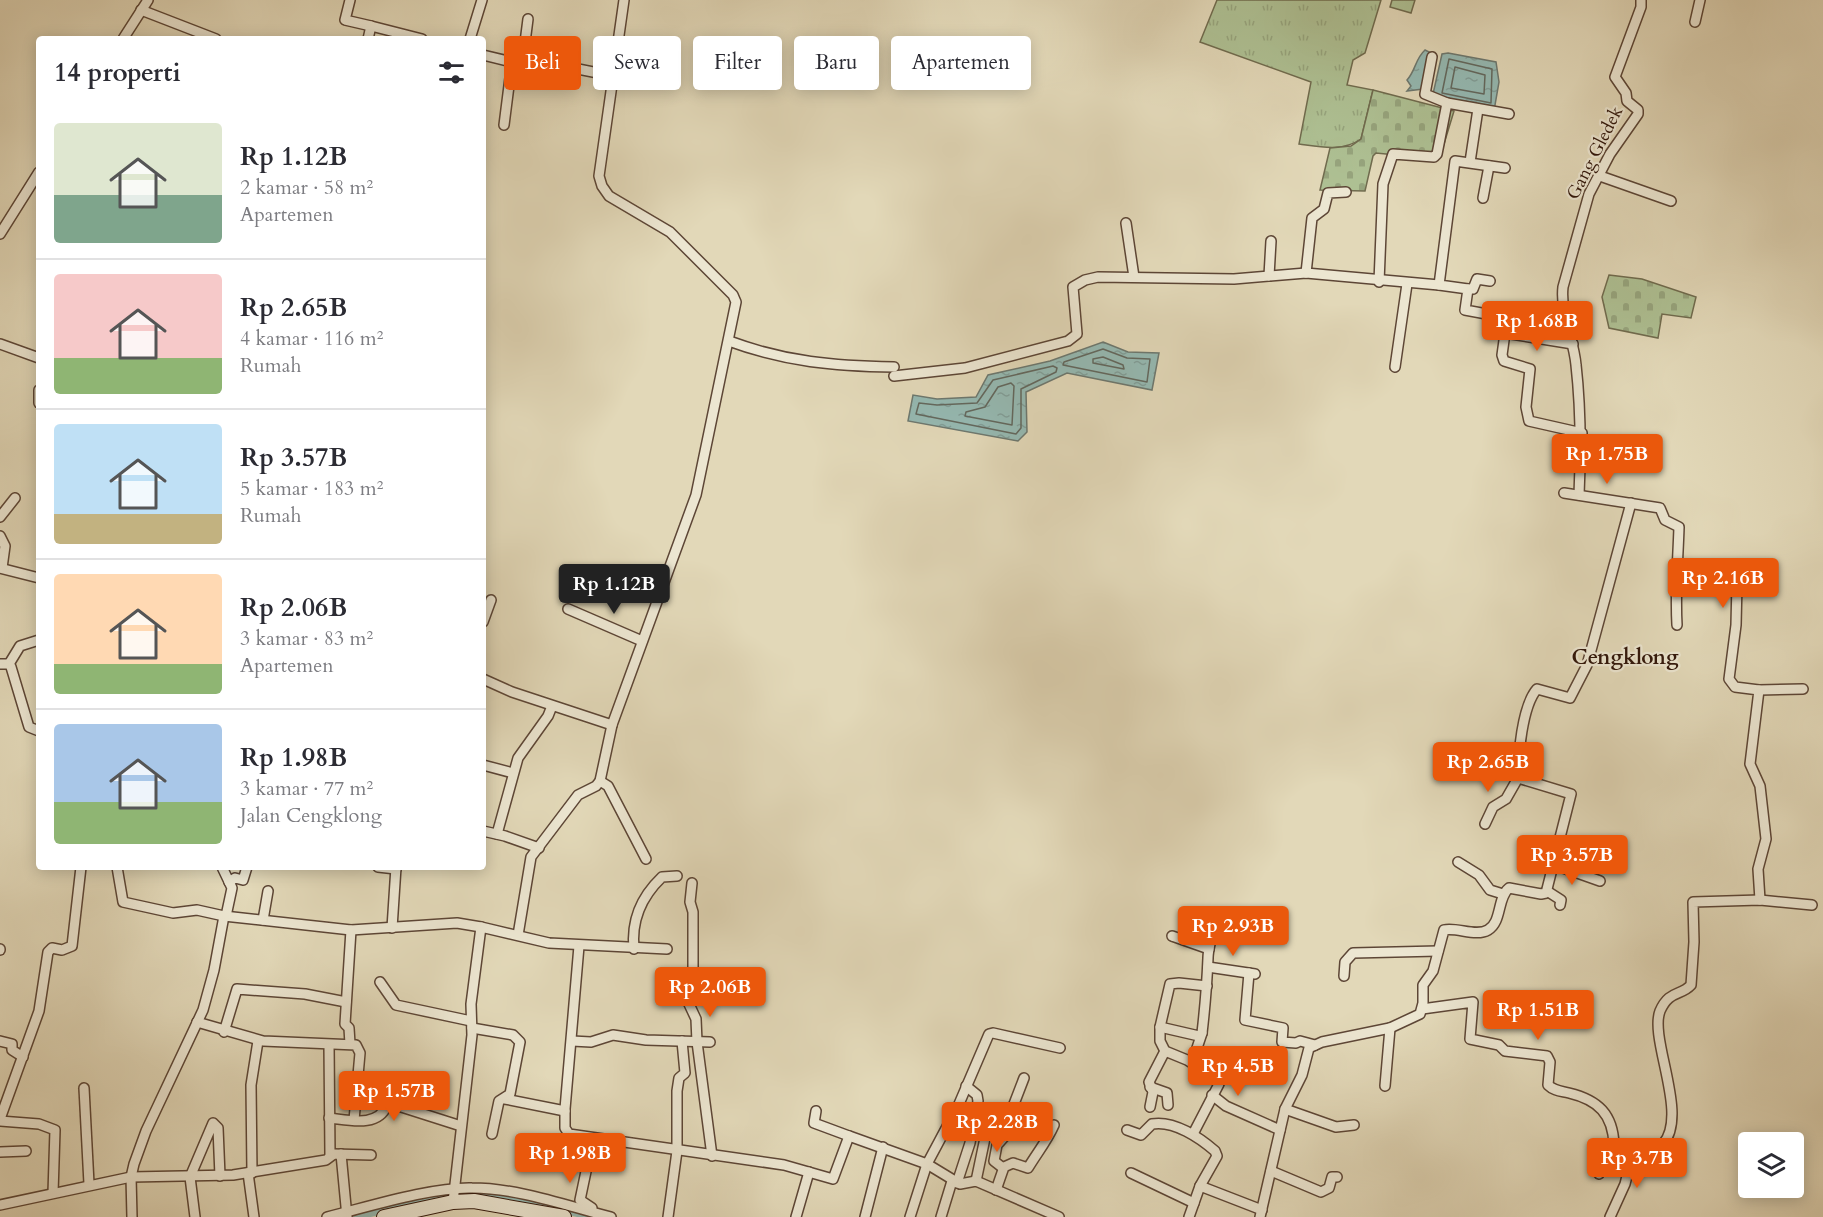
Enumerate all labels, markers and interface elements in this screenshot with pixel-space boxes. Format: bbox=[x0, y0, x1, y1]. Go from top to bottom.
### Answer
chip: Beli bbox=[504, 36, 581, 90]
chip: Sewa bbox=[593, 36, 681, 90]
chip: Filter bbox=[693, 36, 782, 90]
chip: Baru bbox=[794, 36, 879, 90]
chip: Apartemen bbox=[891, 36, 1031, 90]
text: 14 properti bbox=[54, 55, 181, 90]
icon: filters bbox=[435, 56, 468, 89]
street label: Gang Gledek bbox=[1561, 102, 1629, 204]
text: Rp 1.12B bbox=[240, 139, 347, 174]
icon: home bbox=[102, 147, 174, 219]
text: 2 kamar · 58 m² bbox=[240, 174, 373, 201]
text: Apartemen bbox=[240, 201, 334, 228]
text: Rp 2.65B bbox=[240, 290, 347, 325]
icon: home bbox=[102, 298, 174, 370]
pin: Rp 1.68B bbox=[1475, 301, 1599, 352]
text: Rp 1.68B bbox=[1496, 307, 1578, 334]
text: 4 kamar · 116 m² bbox=[240, 325, 383, 352]
text: Rumah bbox=[240, 352, 301, 379]
pin: Rp 1.75B bbox=[1545, 434, 1669, 485]
text: Rp 3.57B bbox=[240, 440, 347, 475]
text: Rp 1.75B bbox=[1566, 440, 1648, 467]
icon: home bbox=[102, 448, 174, 520]
text: 5 kamar · 183 m² bbox=[240, 475, 383, 502]
text: Rumah bbox=[240, 502, 301, 529]
pin: Rp 2.16B bbox=[1661, 558, 1785, 609]
pin: Rp 1.12B bbox=[552, 564, 676, 615]
text: Rp 2.16B bbox=[1682, 564, 1764, 591]
text: Rp 1.12B bbox=[573, 570, 655, 597]
text: Rp 2.06B bbox=[240, 590, 347, 625]
icon: home bbox=[102, 598, 174, 670]
text: 3 kamar · 83 m² bbox=[240, 625, 373, 652]
district label: Cengklong bbox=[1571, 643, 1679, 672]
text: Apartemen bbox=[240, 652, 334, 679]
text: Rp 1.98B bbox=[240, 740, 347, 775]
pin: Rp 2.65B bbox=[1426, 742, 1550, 793]
icon: home bbox=[102, 748, 174, 820]
text: Rp 2.65B bbox=[1447, 748, 1529, 775]
text: 3 kamar · 77 m² bbox=[240, 775, 373, 802]
text: Jalan Cengklong bbox=[240, 802, 382, 829]
pin: Rp 3.57B bbox=[1510, 835, 1634, 886]
text: Rp 3.57B bbox=[1531, 841, 1613, 868]
pin: Rp 2.93B bbox=[1171, 906, 1295, 957]
text: Rp 2.93B bbox=[1192, 912, 1274, 939]
pin: Rp 2.06B bbox=[648, 967, 772, 1018]
text: Rp 2.06B bbox=[669, 973, 751, 1000]
pin: Rp 1.51B bbox=[1476, 990, 1600, 1041]
text: Rp 1.51B bbox=[1497, 996, 1579, 1023]
pin: Rp 4.5B bbox=[1183, 1046, 1293, 1097]
text: Rp 4.5B bbox=[1202, 1052, 1274, 1079]
pin: Rp 1.57B bbox=[332, 1071, 456, 1122]
text: Rp 1.57B bbox=[353, 1077, 435, 1104]
pin: Rp 2.28B bbox=[935, 1102, 1059, 1153]
text: Rp 2.28B bbox=[956, 1108, 1038, 1135]
map controls bbox=[1738, 1132, 1804, 1198]
button: layers bbox=[1738, 1132, 1804, 1198]
pin: Rp 1.98B bbox=[508, 1133, 632, 1184]
pin: Rp 3.7B bbox=[1582, 1138, 1692, 1189]
text: Rp 1.98B bbox=[529, 1139, 611, 1166]
text: Rp 3.7B bbox=[1601, 1144, 1673, 1171]

